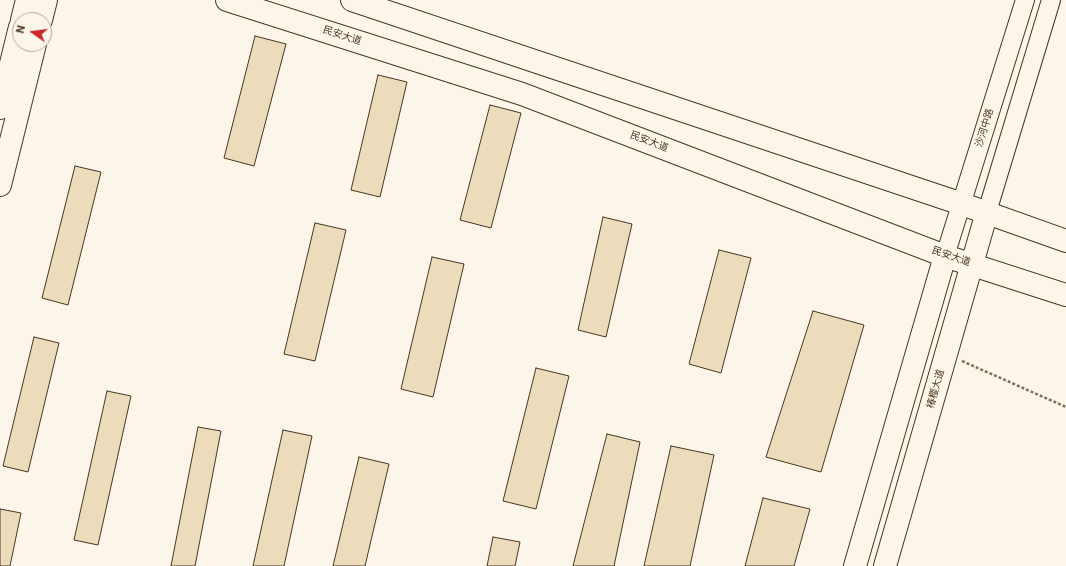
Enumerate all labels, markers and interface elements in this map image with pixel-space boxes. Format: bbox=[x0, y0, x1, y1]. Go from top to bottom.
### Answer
north arrow bbox=[12, 12, 52, 52]
text: N bbox=[14, 24, 28, 35]
street label: 民安大道 bbox=[321, 24, 363, 48]
street label: 沙河中路 bbox=[973, 107, 997, 149]
street label: 民安大道 bbox=[628, 129, 670, 155]
street label: 民安大道 bbox=[930, 245, 972, 269]
street label: 椿樱大道 bbox=[925, 368, 947, 410]

